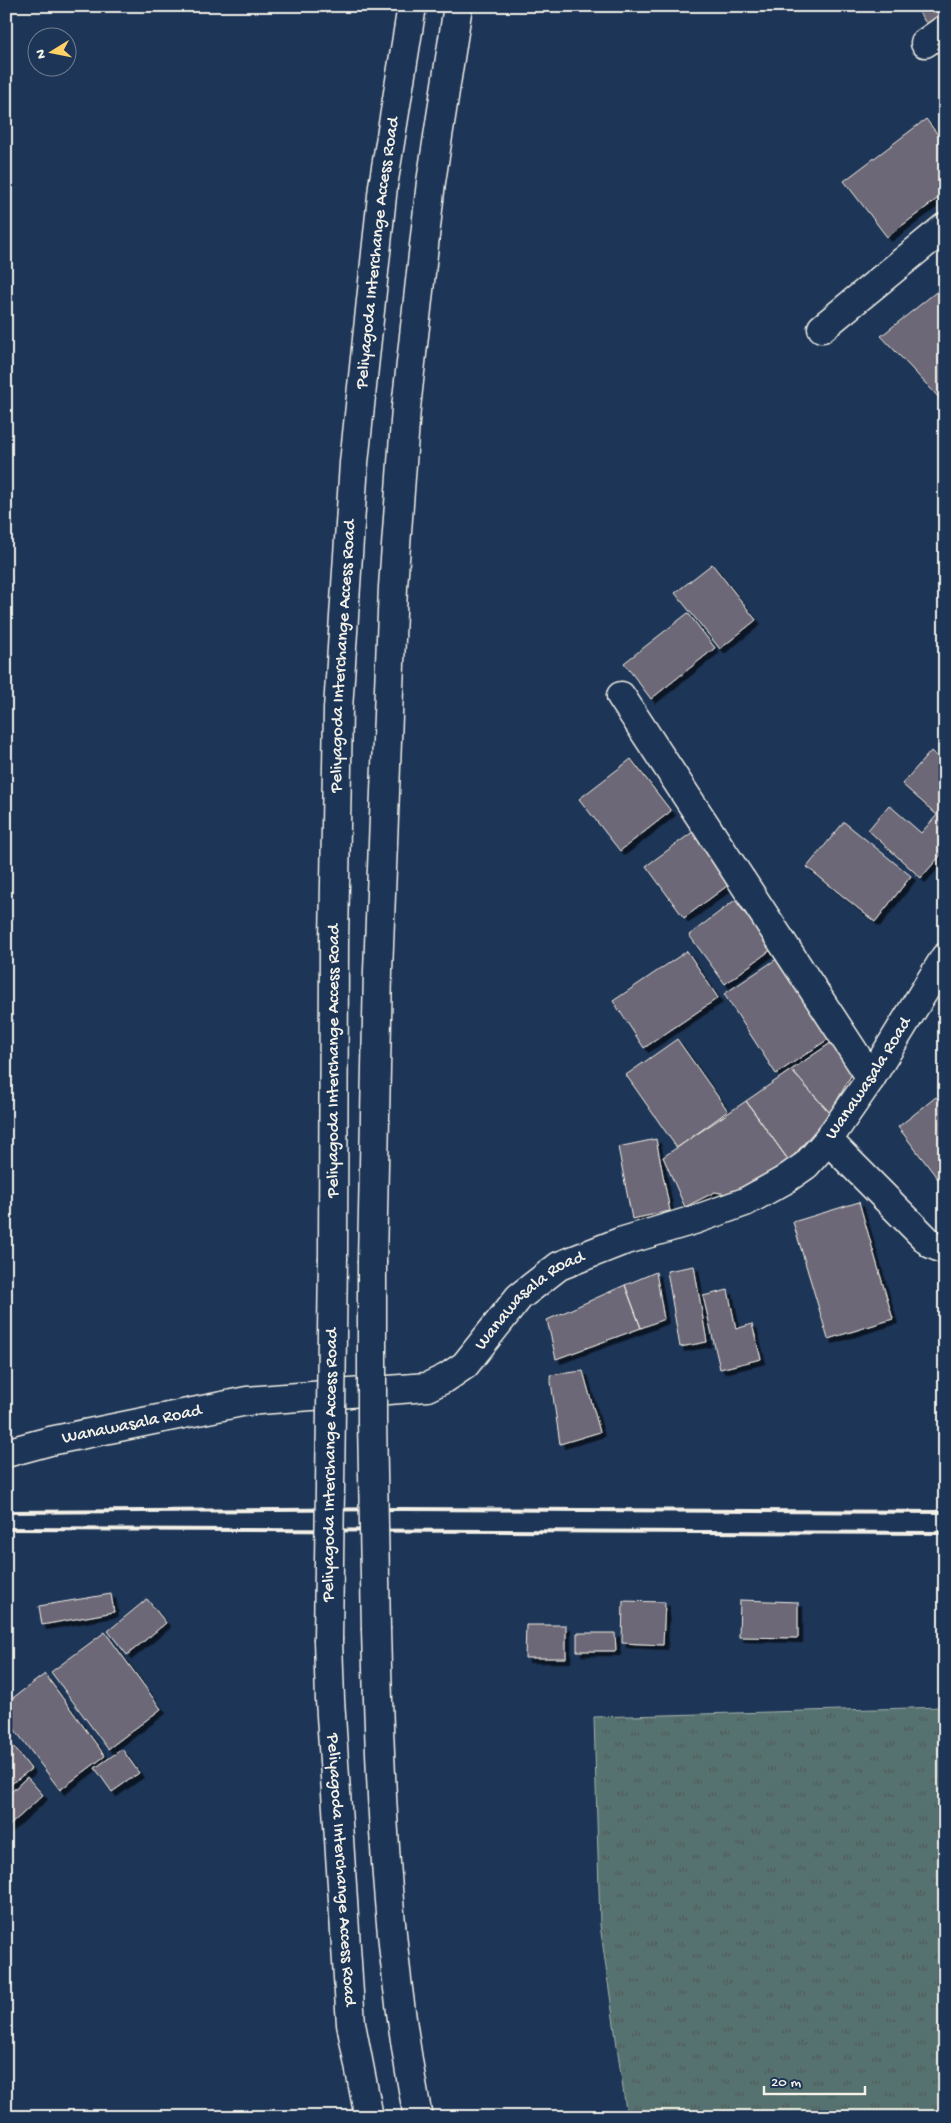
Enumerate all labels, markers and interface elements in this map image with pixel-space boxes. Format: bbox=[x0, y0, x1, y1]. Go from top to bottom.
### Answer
north arrow bbox=[28, 28, 78, 78]
text: N bbox=[32, 48, 51, 60]
street label: Peliyagoda Interchange Access Road bbox=[351, 114, 405, 391]
street label: Peliyagoda Interchange Access Road bbox=[326, 518, 361, 794]
street label: Peliyagoda Interchange Access Road bbox=[323, 923, 345, 1199]
street label: Wanawasala Road bbox=[821, 1012, 917, 1144]
street label: Wanawasala Road bbox=[470, 1246, 589, 1354]
street label: Peliyagoda Interchange Access Road bbox=[318, 1327, 343, 1603]
street label: Wanawasala Road bbox=[60, 1400, 205, 1449]
street label: Peliyagoda Interchange Access Road bbox=[322, 1731, 360, 2008]
scale bar bbox=[764, 2063, 865, 2095]
text: 20 m bbox=[771, 2074, 801, 2092]

